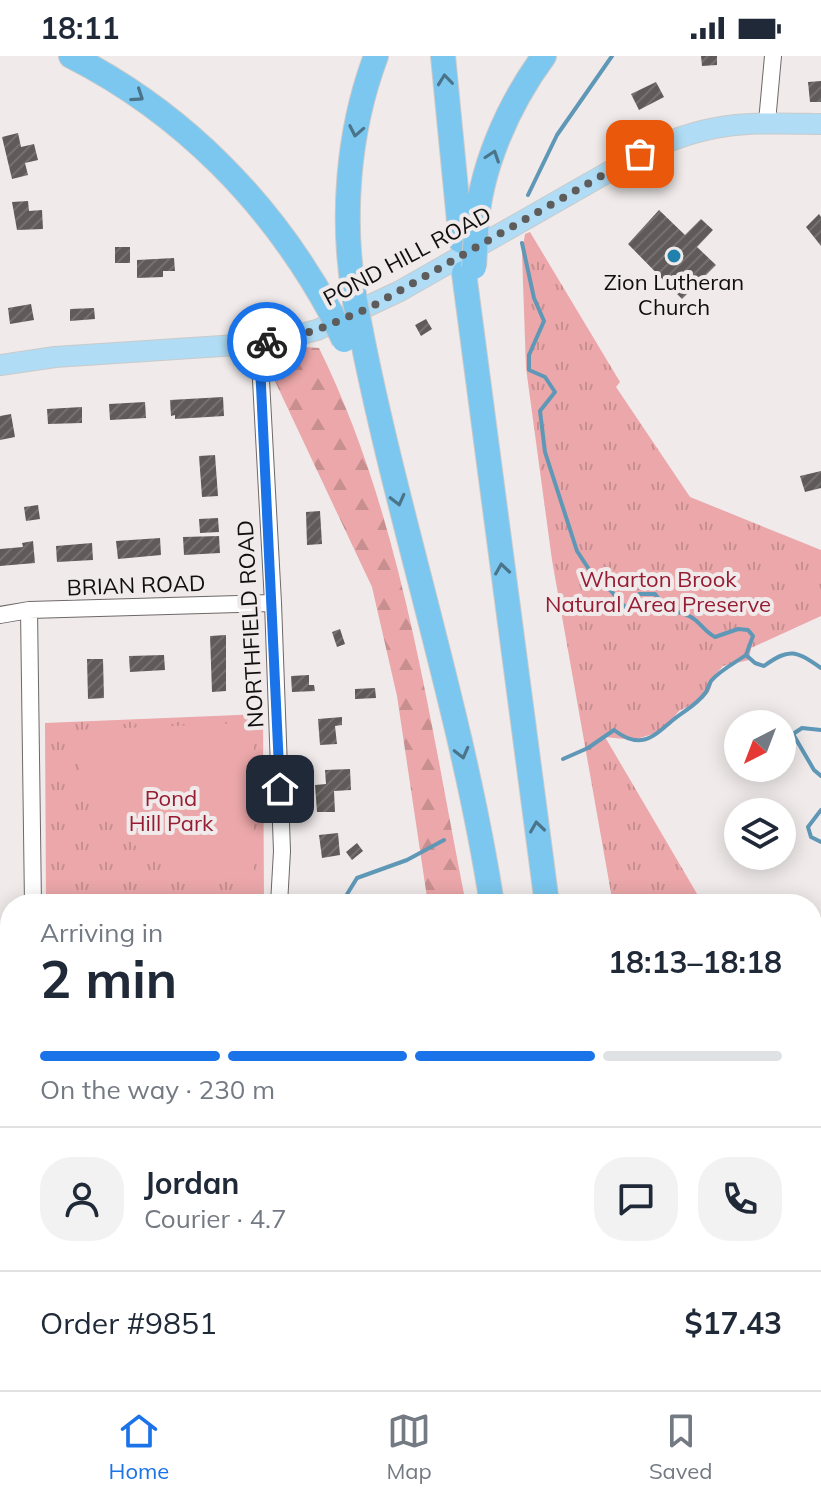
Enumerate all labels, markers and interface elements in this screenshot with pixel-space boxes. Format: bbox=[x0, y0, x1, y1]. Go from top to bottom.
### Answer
text: 18:11 bbox=[40, 9, 119, 47]
one-way arrow bbox=[437, 73, 454, 86]
one-way arrow bbox=[129, 86, 143, 101]
pin bbox=[606, 120, 674, 188]
one-way arrow bbox=[348, 124, 365, 138]
icon: bag bbox=[618, 132, 662, 176]
one-way arrow bbox=[483, 150, 500, 164]
street label: POND HILL ROAD bbox=[318, 200, 496, 312]
marker: Zion Lutheran Church bbox=[665, 247, 683, 265]
place label: Zion Lutheran Church bbox=[604, 268, 744, 321]
courier bbox=[227, 302, 307, 382]
icon: bike bbox=[245, 320, 289, 364]
one-way arrow bbox=[389, 493, 406, 507]
street label: NORTHFIELD ROAD bbox=[231, 519, 269, 729]
one-way arrow bbox=[494, 562, 511, 576]
park label: Wharton Brook Natural Area Preserve bbox=[545, 565, 771, 618]
street label: BRIAN ROAD bbox=[66, 569, 206, 601]
north arrow bbox=[724, 710, 796, 782]
map controls bbox=[724, 710, 796, 870]
one-way arrow bbox=[452, 745, 469, 759]
pin bbox=[246, 755, 314, 823]
icon: home bbox=[258, 767, 302, 811]
park label: Pond Hill Park bbox=[129, 784, 214, 837]
button: layers bbox=[724, 798, 796, 870]
one-way arrow bbox=[529, 820, 546, 834]
text: Arriving in bbox=[40, 916, 163, 949]
text: 18:13–18:18 bbox=[608, 943, 782, 981]
text: 2 min bbox=[40, 946, 177, 1011]
text: On the way · 230 m bbox=[40, 1073, 275, 1106]
button: person bbox=[40, 1157, 124, 1241]
button: chat bbox=[594, 1157, 678, 1241]
button: phone bbox=[698, 1157, 782, 1241]
text: Jordan bbox=[144, 1164, 239, 1202]
text: Courier · 4.7 bbox=[144, 1202, 287, 1235]
text: Order #9851 bbox=[40, 1304, 217, 1342]
text: $17.43 bbox=[685, 1304, 782, 1342]
tab: Home bbox=[109, 1409, 169, 1485]
tab: Map bbox=[386, 1409, 432, 1485]
tab: Saved bbox=[649, 1409, 712, 1485]

